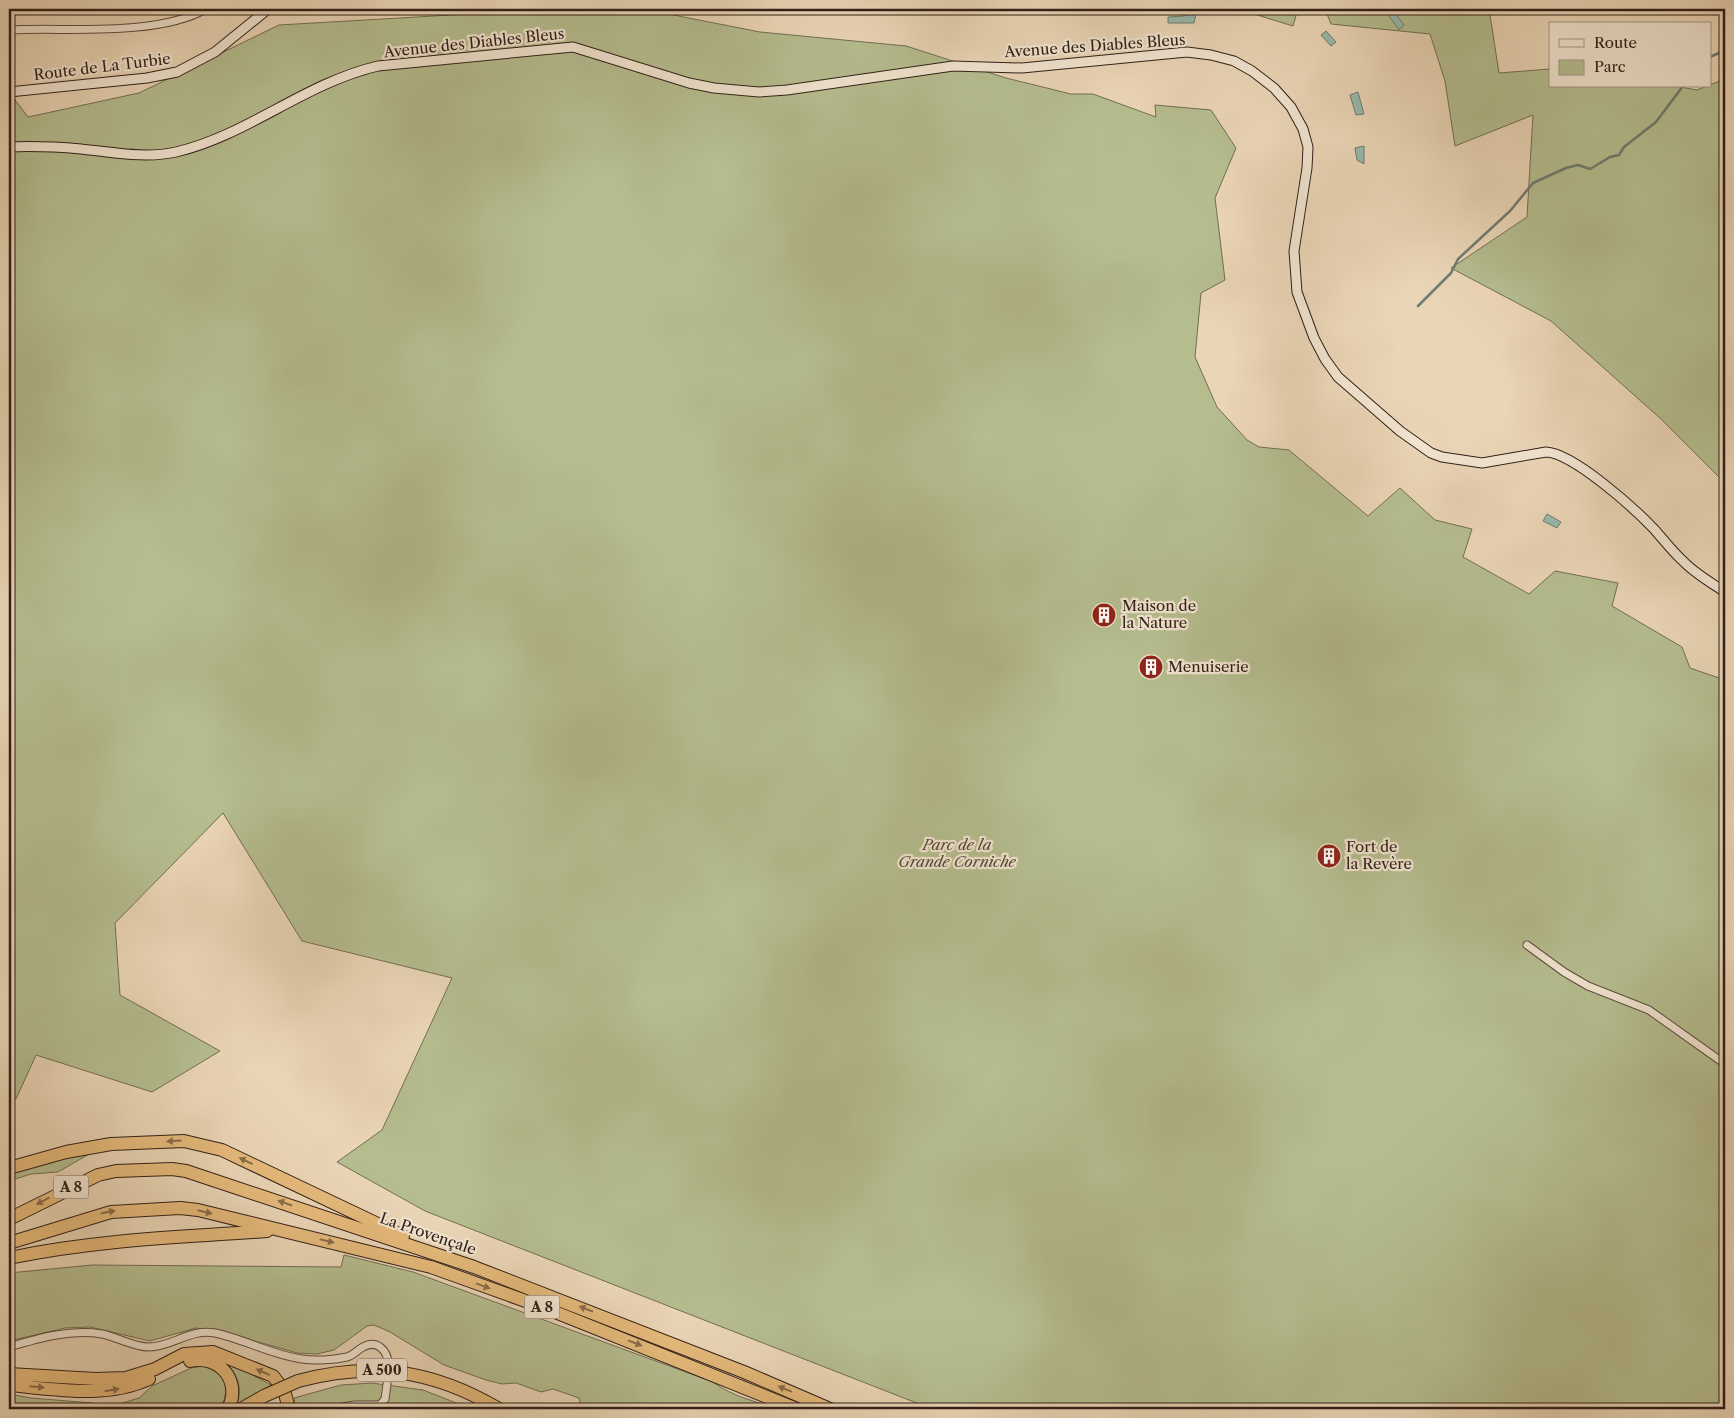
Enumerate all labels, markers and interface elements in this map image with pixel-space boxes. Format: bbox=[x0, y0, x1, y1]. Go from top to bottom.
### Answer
legend bbox=[1549, 22, 1712, 88]
street label: Avenue des Diables Bleus bbox=[382, 24, 565, 62]
street label: Avenue des Diables Bleus bbox=[1003, 30, 1186, 61]
text: Route bbox=[1594, 33, 1637, 52]
street label: Route de La Turbie bbox=[32, 49, 172, 84]
text: Parc bbox=[1594, 57, 1626, 76]
place label: Maison de la Nature bbox=[1122, 596, 1196, 632]
building icon: Maison de la Nature bbox=[1091, 602, 1117, 628]
building icon: Menuiserie bbox=[1138, 654, 1164, 680]
place label: Menuiserie bbox=[1168, 657, 1249, 676]
park label: Parc de la Grande Corniche bbox=[898, 835, 1017, 871]
place label: Fort de la Revère bbox=[1346, 837, 1412, 873]
building icon: Fort de la Revère bbox=[1316, 843, 1342, 869]
one-way arrow bbox=[165, 1138, 181, 1146]
one-way arrow bbox=[239, 1157, 253, 1165]
road number: A 8 bbox=[54, 1176, 88, 1198]
one-way arrow bbox=[36, 1197, 51, 1205]
one-way arrow bbox=[278, 1198, 293, 1206]
one-way arrow bbox=[101, 1208, 117, 1216]
one-way arrow bbox=[197, 1208, 212, 1216]
street label: La Provençale bbox=[377, 1208, 479, 1259]
one-way arrow bbox=[320, 1237, 335, 1245]
one-way arrow bbox=[476, 1282, 491, 1290]
road number: A 8 bbox=[524, 1295, 560, 1318]
one-way arrow bbox=[578, 1305, 593, 1312]
one-way arrow bbox=[628, 1340, 642, 1348]
road number: A 500 bbox=[357, 1358, 407, 1382]
one-way arrow bbox=[256, 1367, 270, 1375]
one-way arrow bbox=[29, 1383, 45, 1391]
one-way arrow bbox=[778, 1385, 792, 1393]
one-way arrow bbox=[104, 1386, 120, 1394]

